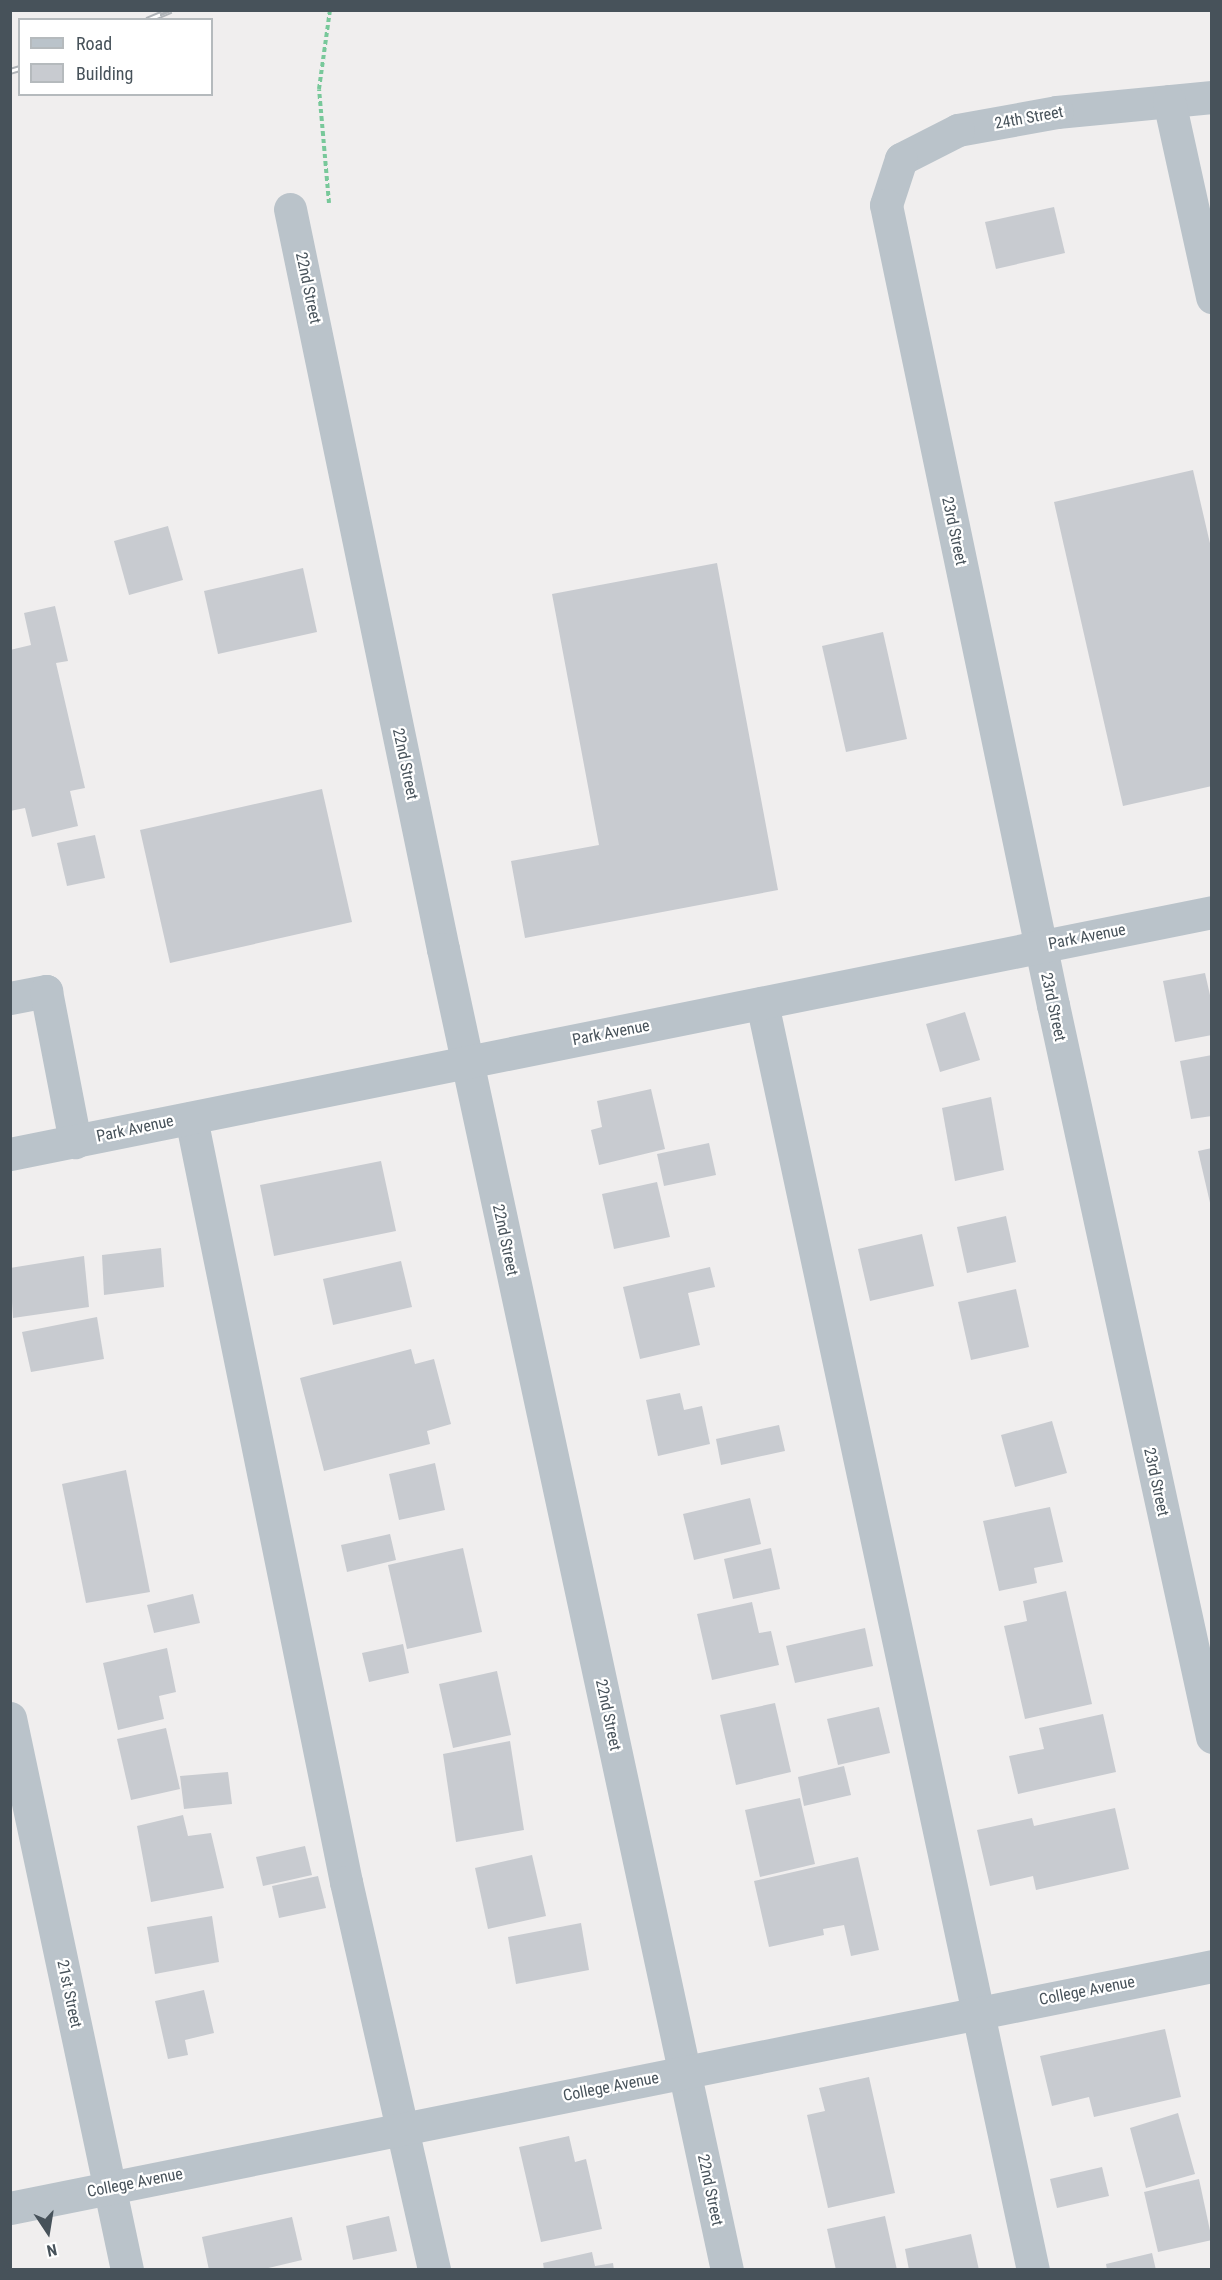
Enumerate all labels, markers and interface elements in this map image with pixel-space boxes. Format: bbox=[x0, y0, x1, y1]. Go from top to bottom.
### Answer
legend bbox=[18, 18, 213, 96]
text: Road bbox=[76, 33, 112, 54]
text: Building bbox=[76, 63, 133, 84]
street label: 24th Street bbox=[993, 103, 1065, 133]
street label: 22nd Street bbox=[291, 250, 325, 326]
street label: 23rd Street bbox=[937, 495, 971, 567]
street label: 22nd Street bbox=[388, 726, 422, 802]
street label: Park Avenue bbox=[1047, 920, 1127, 954]
street label: 23rd Street bbox=[1036, 971, 1070, 1043]
street label: Park Avenue bbox=[571, 1016, 651, 1050]
street label: Park Avenue bbox=[95, 1111, 175, 1147]
street label: 22nd Street bbox=[488, 1202, 522, 1278]
street label: 23rd Street bbox=[1139, 1446, 1173, 1518]
street label: 22nd Street bbox=[591, 1677, 625, 1753]
street label: 21st Street bbox=[52, 1958, 86, 2030]
street label: College Avenue bbox=[1038, 1972, 1136, 2010]
street label: College Avenue bbox=[562, 2068, 660, 2106]
street label: 22nd Street bbox=[693, 2152, 727, 2228]
street label: College Avenue bbox=[86, 2164, 184, 2202]
north arrow bbox=[18, 2202, 78, 2262]
text: N bbox=[45, 2240, 59, 2260]

